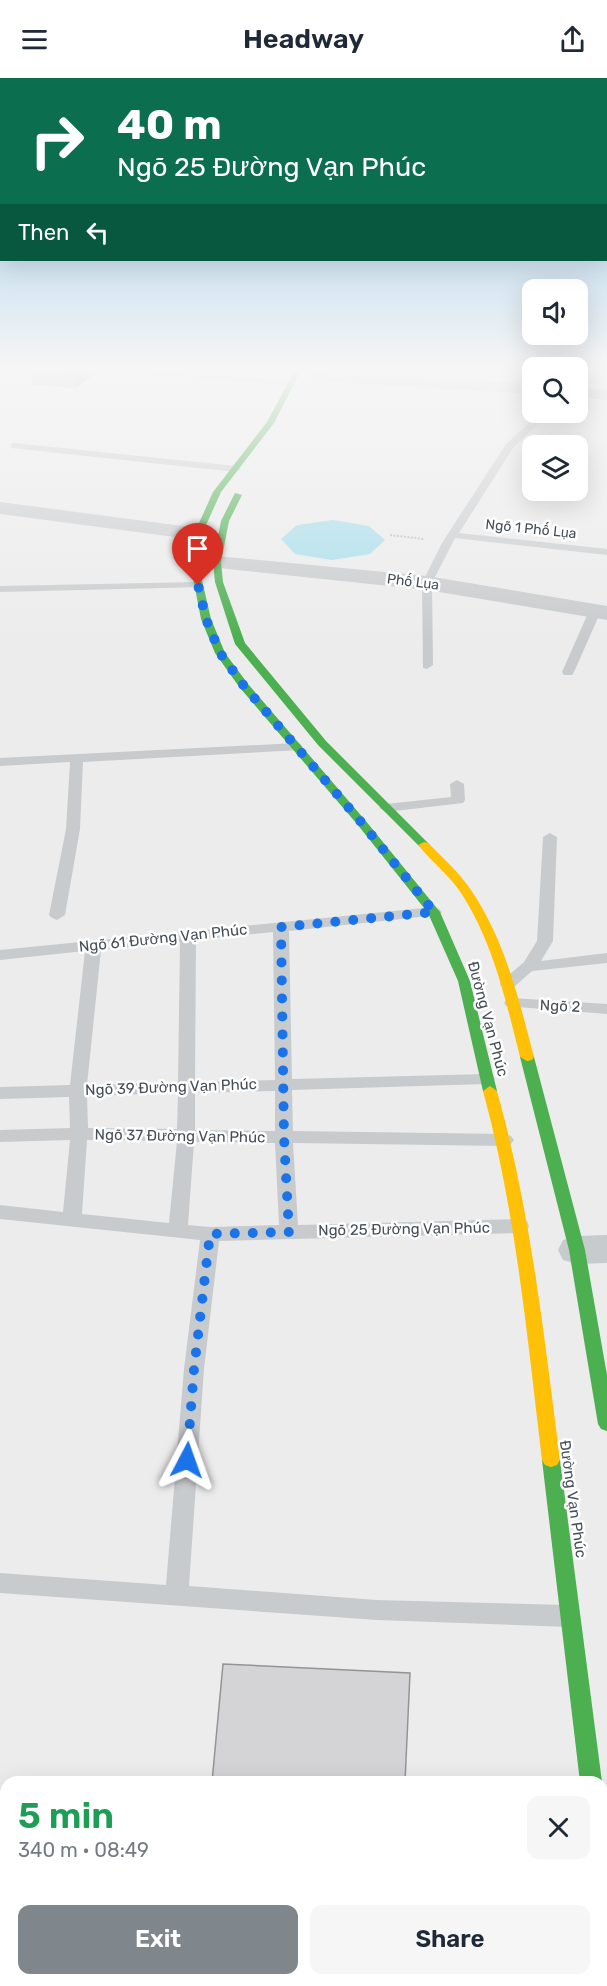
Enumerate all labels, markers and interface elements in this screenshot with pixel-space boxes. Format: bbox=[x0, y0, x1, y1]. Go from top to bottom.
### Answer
icon: menu bbox=[18, 23, 51, 56]
text: Headway bbox=[243, 23, 364, 55]
icon: share bbox=[556, 23, 589, 56]
text: 40 m bbox=[117, 100, 222, 150]
icon: right bbox=[18, 102, 96, 180]
text: Ngõ 25 Đường Vạn Phúc bbox=[117, 151, 426, 183]
icon: left bbox=[81, 216, 114, 249]
text: Then bbox=[18, 219, 69, 246]
map controls bbox=[522, 279, 588, 501]
button: sound bbox=[522, 279, 588, 345]
button: search bbox=[522, 357, 588, 423]
button: layers bbox=[522, 435, 588, 501]
street label: Ngõ 1 Phố Lụa bbox=[485, 515, 577, 542]
pin bbox=[172, 523, 223, 585]
icon: arrive bbox=[181, 532, 214, 565]
street label: Phố Lụa bbox=[386, 569, 440, 594]
street label: Ngõ 61 Đường Vạn Phúc bbox=[78, 920, 248, 956]
street label: Đường Vạn Phúc bbox=[464, 959, 512, 1079]
street label: Ngõ 2 bbox=[539, 996, 581, 1016]
street label: Ngõ 39 Đường Vạn Phúc bbox=[85, 1075, 257, 1099]
street label: Ngõ 37 Đường Vạn Phúc bbox=[94, 1126, 266, 1146]
street label: Ngõ 25 Đường Vạn Phúc bbox=[318, 1219, 490, 1239]
position arrow bbox=[155, 1428, 219, 1492]
street label: Đường Vạn Phúc bbox=[556, 1439, 590, 1559]
text: 5 min bbox=[18, 1794, 114, 1837]
button: close bbox=[527, 1796, 590, 1859]
text: 340 m · 08:49 bbox=[18, 1838, 149, 1862]
button: Exit bbox=[18, 1905, 298, 1974]
button: Share bbox=[310, 1905, 590, 1974]

